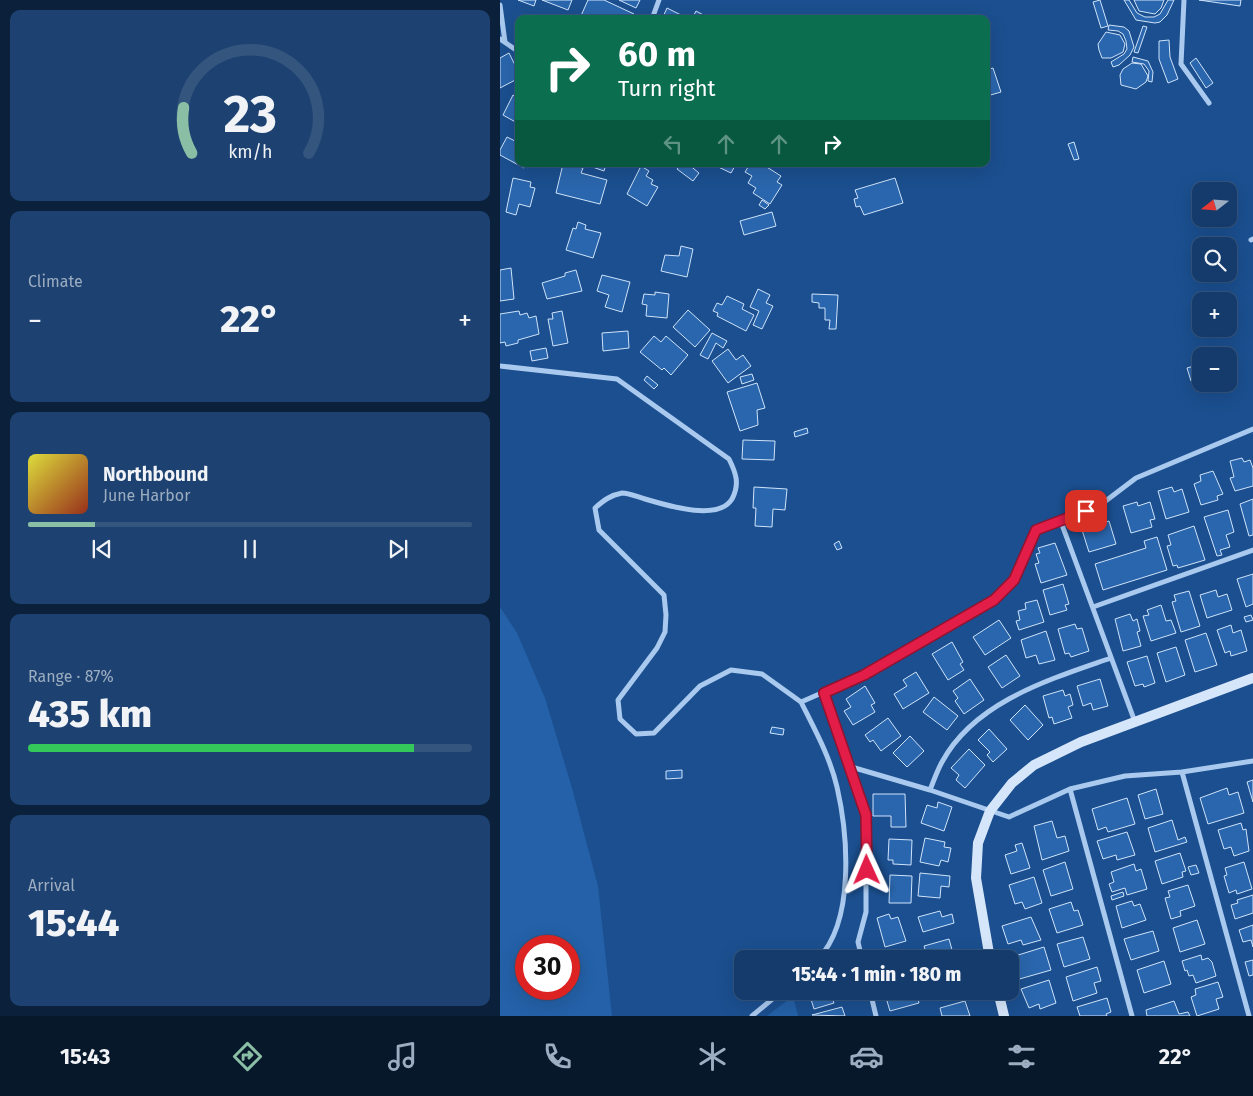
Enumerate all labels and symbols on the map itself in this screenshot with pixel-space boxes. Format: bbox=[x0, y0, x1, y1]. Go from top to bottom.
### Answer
north arrow bbox=[1192, 182, 1238, 228]
pin bbox=[1065, 490, 1107, 532]
position arrow bbox=[840, 843, 892, 895]
speed limit sign: 30 bbox=[515, 935, 580, 1000]

